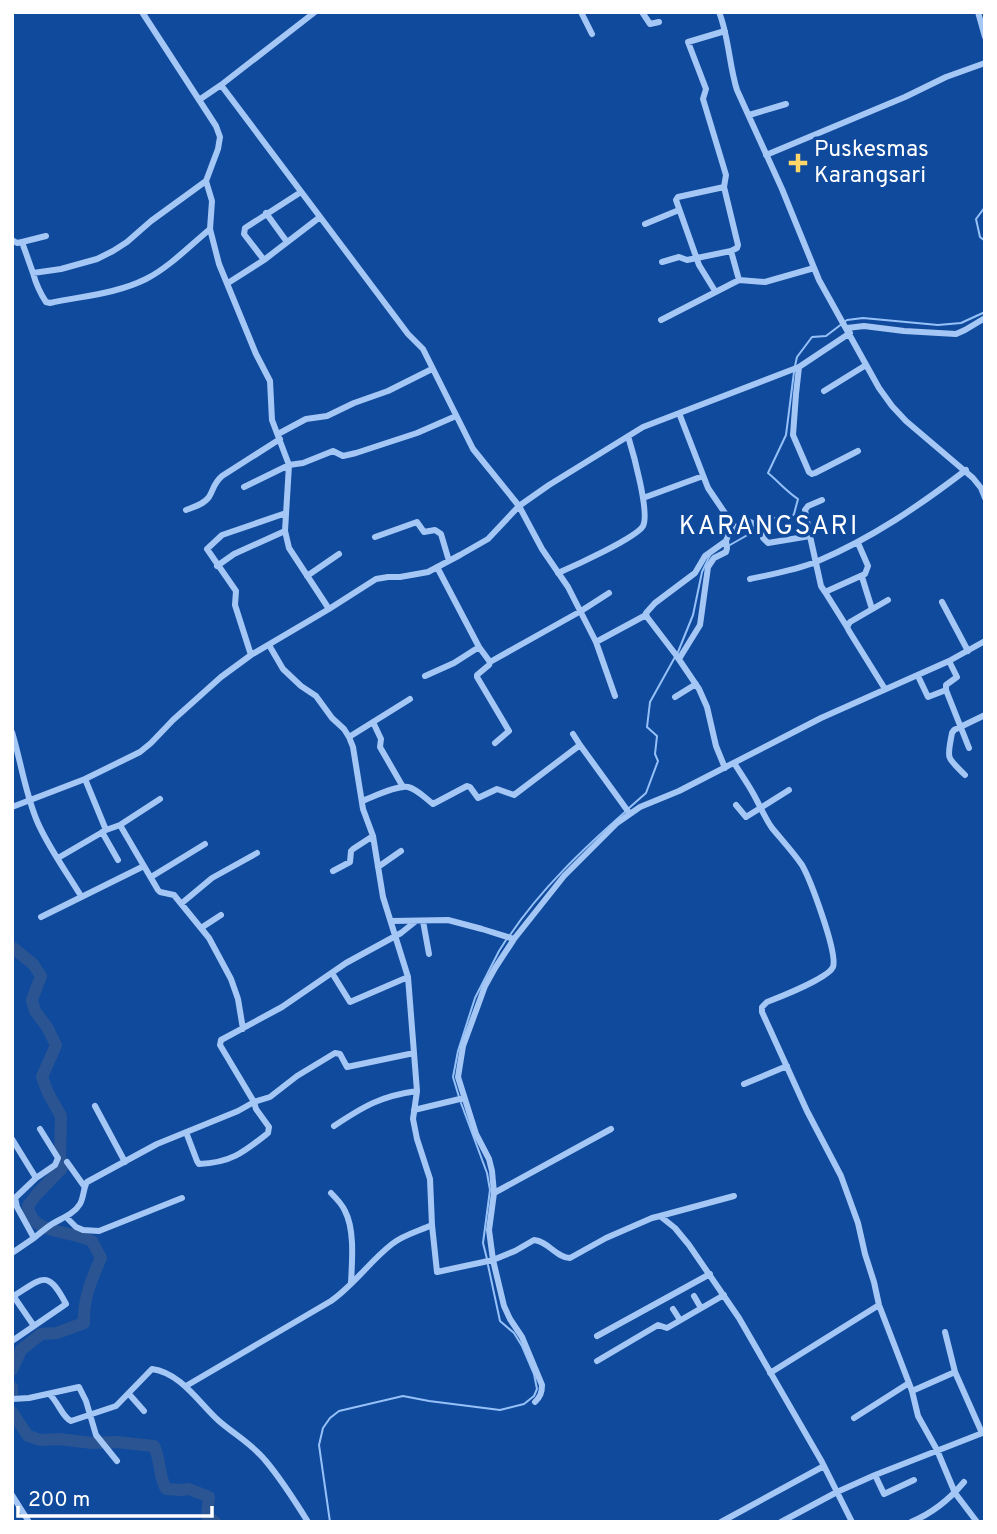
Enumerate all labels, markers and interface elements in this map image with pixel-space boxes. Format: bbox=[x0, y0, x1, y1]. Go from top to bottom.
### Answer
place label: Puskesmas Karangsari bbox=[814, 136, 929, 191]
marker: Puskesmas Karangsari bbox=[788, 153, 808, 173]
district label: KARANGSARI bbox=[679, 511, 859, 544]
scale bar bbox=[18, 1474, 212, 1518]
text: 200 m bbox=[28, 1487, 90, 1514]

